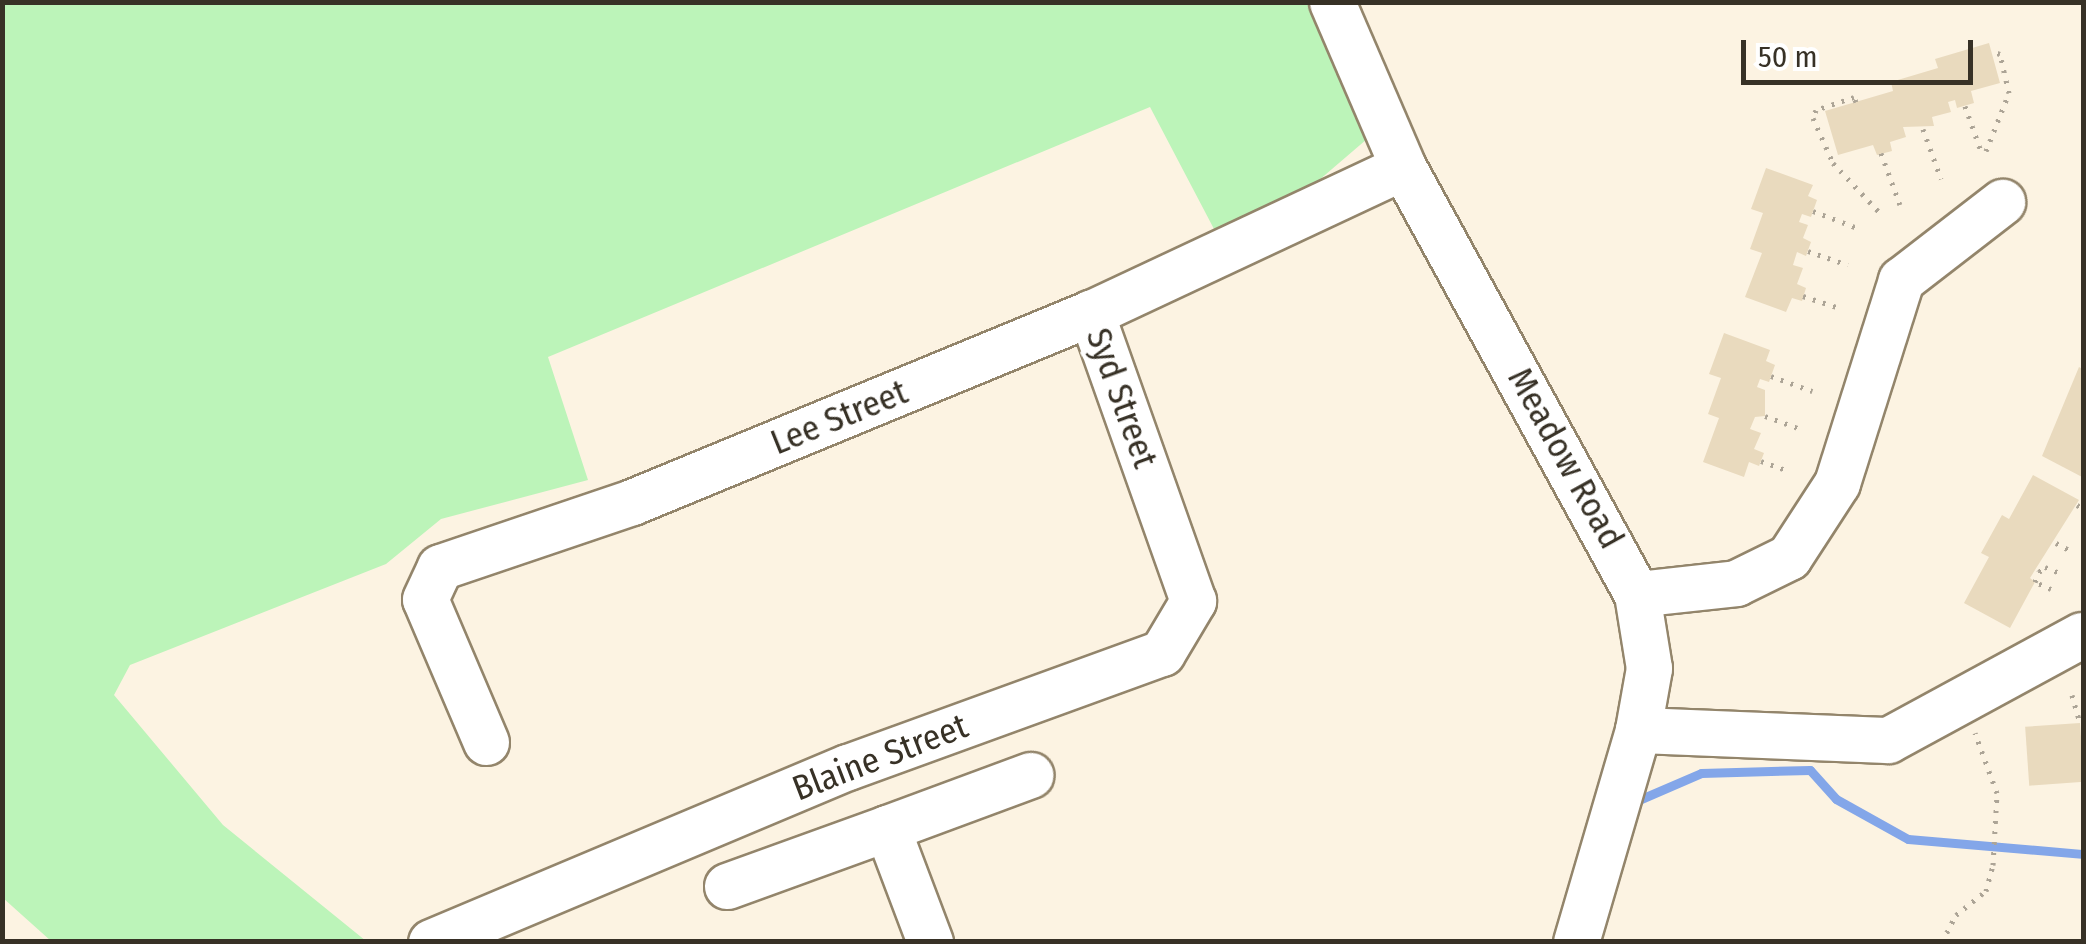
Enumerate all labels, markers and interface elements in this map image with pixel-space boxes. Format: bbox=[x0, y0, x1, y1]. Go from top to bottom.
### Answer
scale bar bbox=[1746, 20, 1978, 82]
text: 50 m bbox=[1758, 39, 1818, 75]
street label: Syd Street bbox=[1077, 322, 1167, 474]
street label: Meadow Road bbox=[1499, 360, 1633, 556]
street label: Lee Street bbox=[765, 371, 913, 463]
street label: Blaine Street bbox=[786, 704, 974, 810]

